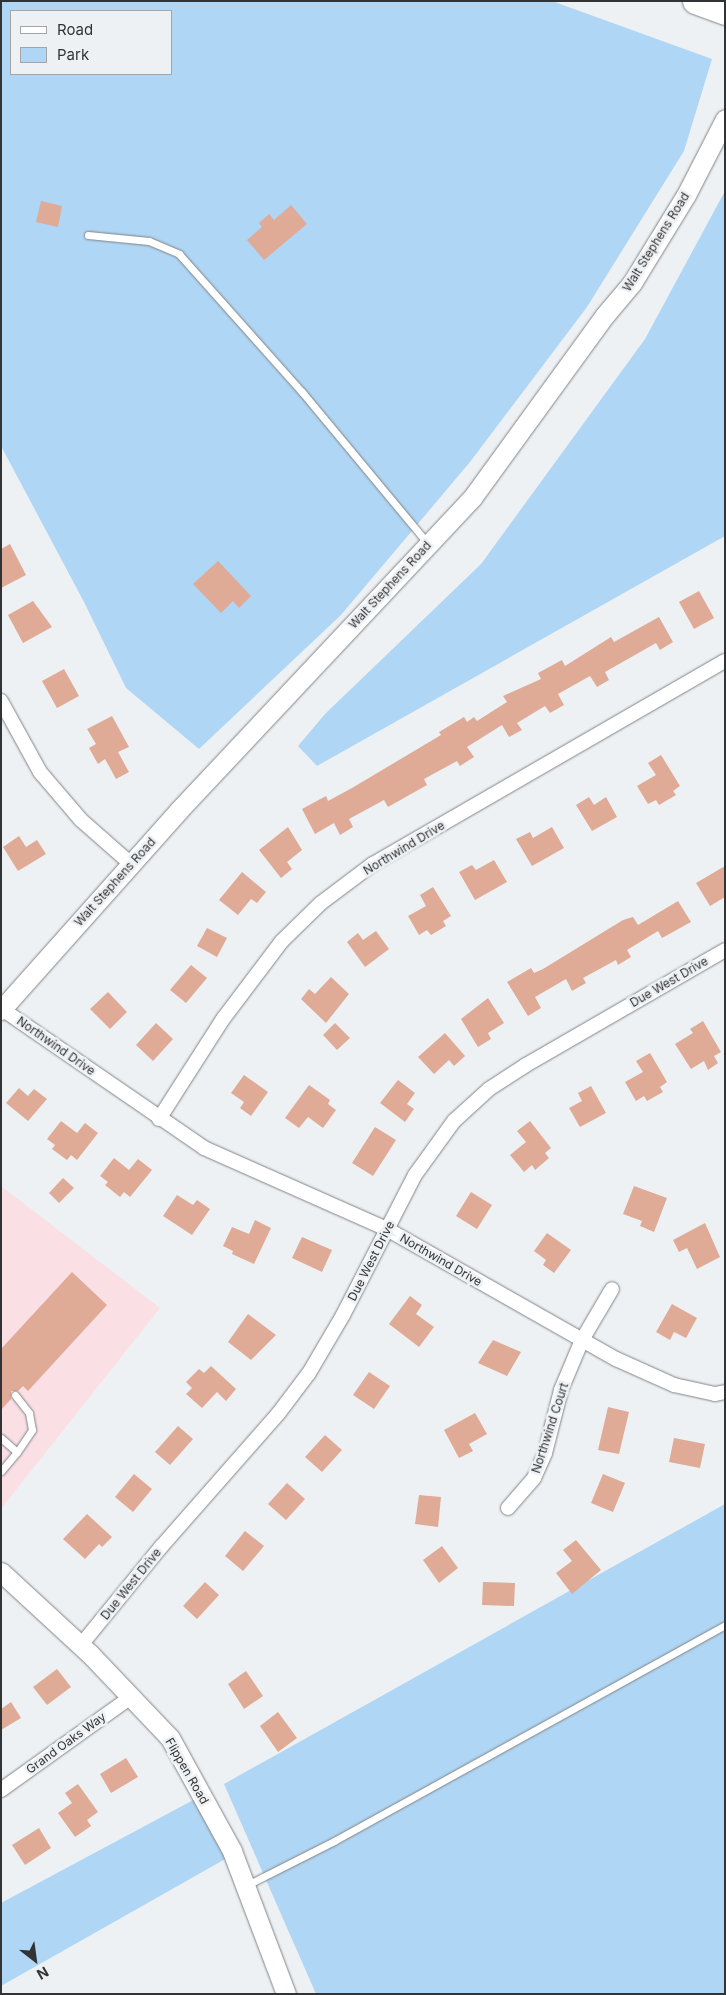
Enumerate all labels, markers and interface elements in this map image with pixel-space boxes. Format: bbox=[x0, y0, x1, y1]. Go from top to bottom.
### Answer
legend bbox=[10, 10, 172, 75]
text: Road bbox=[57, 20, 93, 39]
text: Park bbox=[57, 45, 89, 64]
street label: Walt Stephens Road bbox=[620, 190, 692, 294]
street label: Walt Stephens Road bbox=[346, 538, 434, 632]
street label: Northwind Drive bbox=[361, 818, 447, 878]
street label: Walt Stephens Road bbox=[72, 835, 158, 929]
street label: Due West Drive bbox=[627, 954, 711, 1010]
street label: Northwind Drive bbox=[14, 1014, 98, 1078]
street label: Due West Drive bbox=[345, 1219, 397, 1303]
street label: Northwind Drive bbox=[397, 1231, 485, 1289]
street label: Northwind Court bbox=[529, 1381, 571, 1475]
street label: Due West Drive bbox=[98, 1545, 164, 1623]
street label: Grand Oaks Way bbox=[23, 1709, 109, 1777]
street label: Flippen Road bbox=[162, 1735, 212, 1807]
north arrow bbox=[10, 1935, 60, 1985]
text: N bbox=[34, 1963, 52, 1983]

